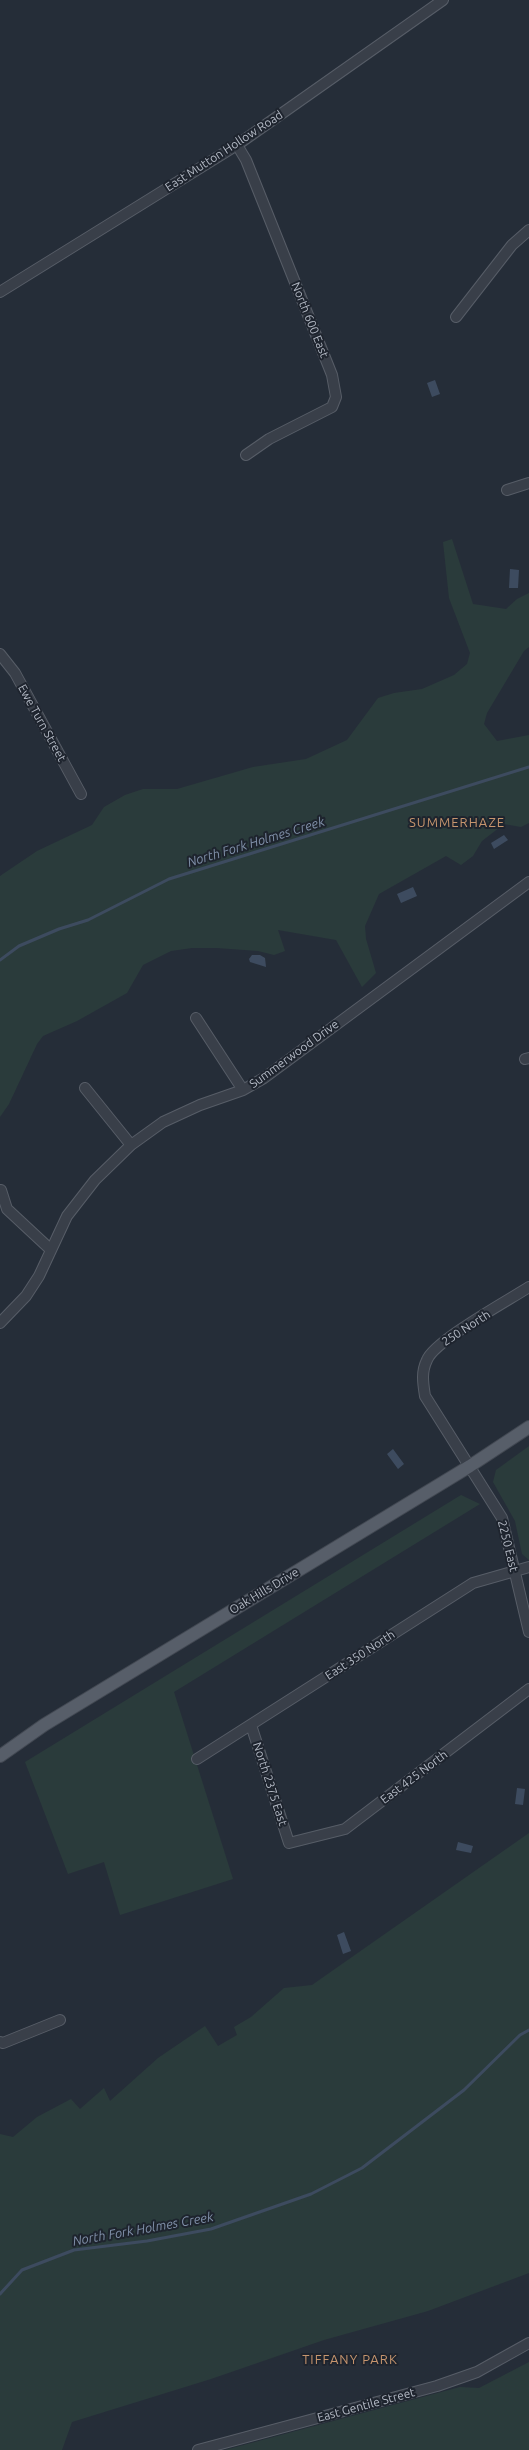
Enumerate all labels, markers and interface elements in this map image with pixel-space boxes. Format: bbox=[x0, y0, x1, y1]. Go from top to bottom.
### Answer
street label: East Mutton Hollow Road bbox=[163, 108, 285, 194]
street label: North 600 East bbox=[288, 280, 332, 360]
street label: Ewe Turn Street bbox=[15, 682, 69, 764]
water label: North Fork Holmes Creek bbox=[185, 814, 327, 870]
district label: SUMMERHAZE bbox=[409, 815, 505, 831]
street label: Summerwood Drive bbox=[247, 1017, 341, 1091]
street label: 250 North bbox=[439, 1307, 493, 1349]
street label: 2250 East bbox=[495, 1519, 521, 1573]
street label: Oak Hills Drive bbox=[227, 1565, 301, 1617]
street label: East 350 North bbox=[322, 1627, 398, 1683]
street label: North 2375 East bbox=[250, 1740, 290, 1828]
street label: East 425 North bbox=[378, 1747, 450, 1807]
water label: North Fork Holmes Creek bbox=[71, 2209, 215, 2249]
district label: TIFFANY PARK bbox=[302, 2352, 398, 2368]
street label: East Gentile Street bbox=[316, 2385, 416, 2425]

